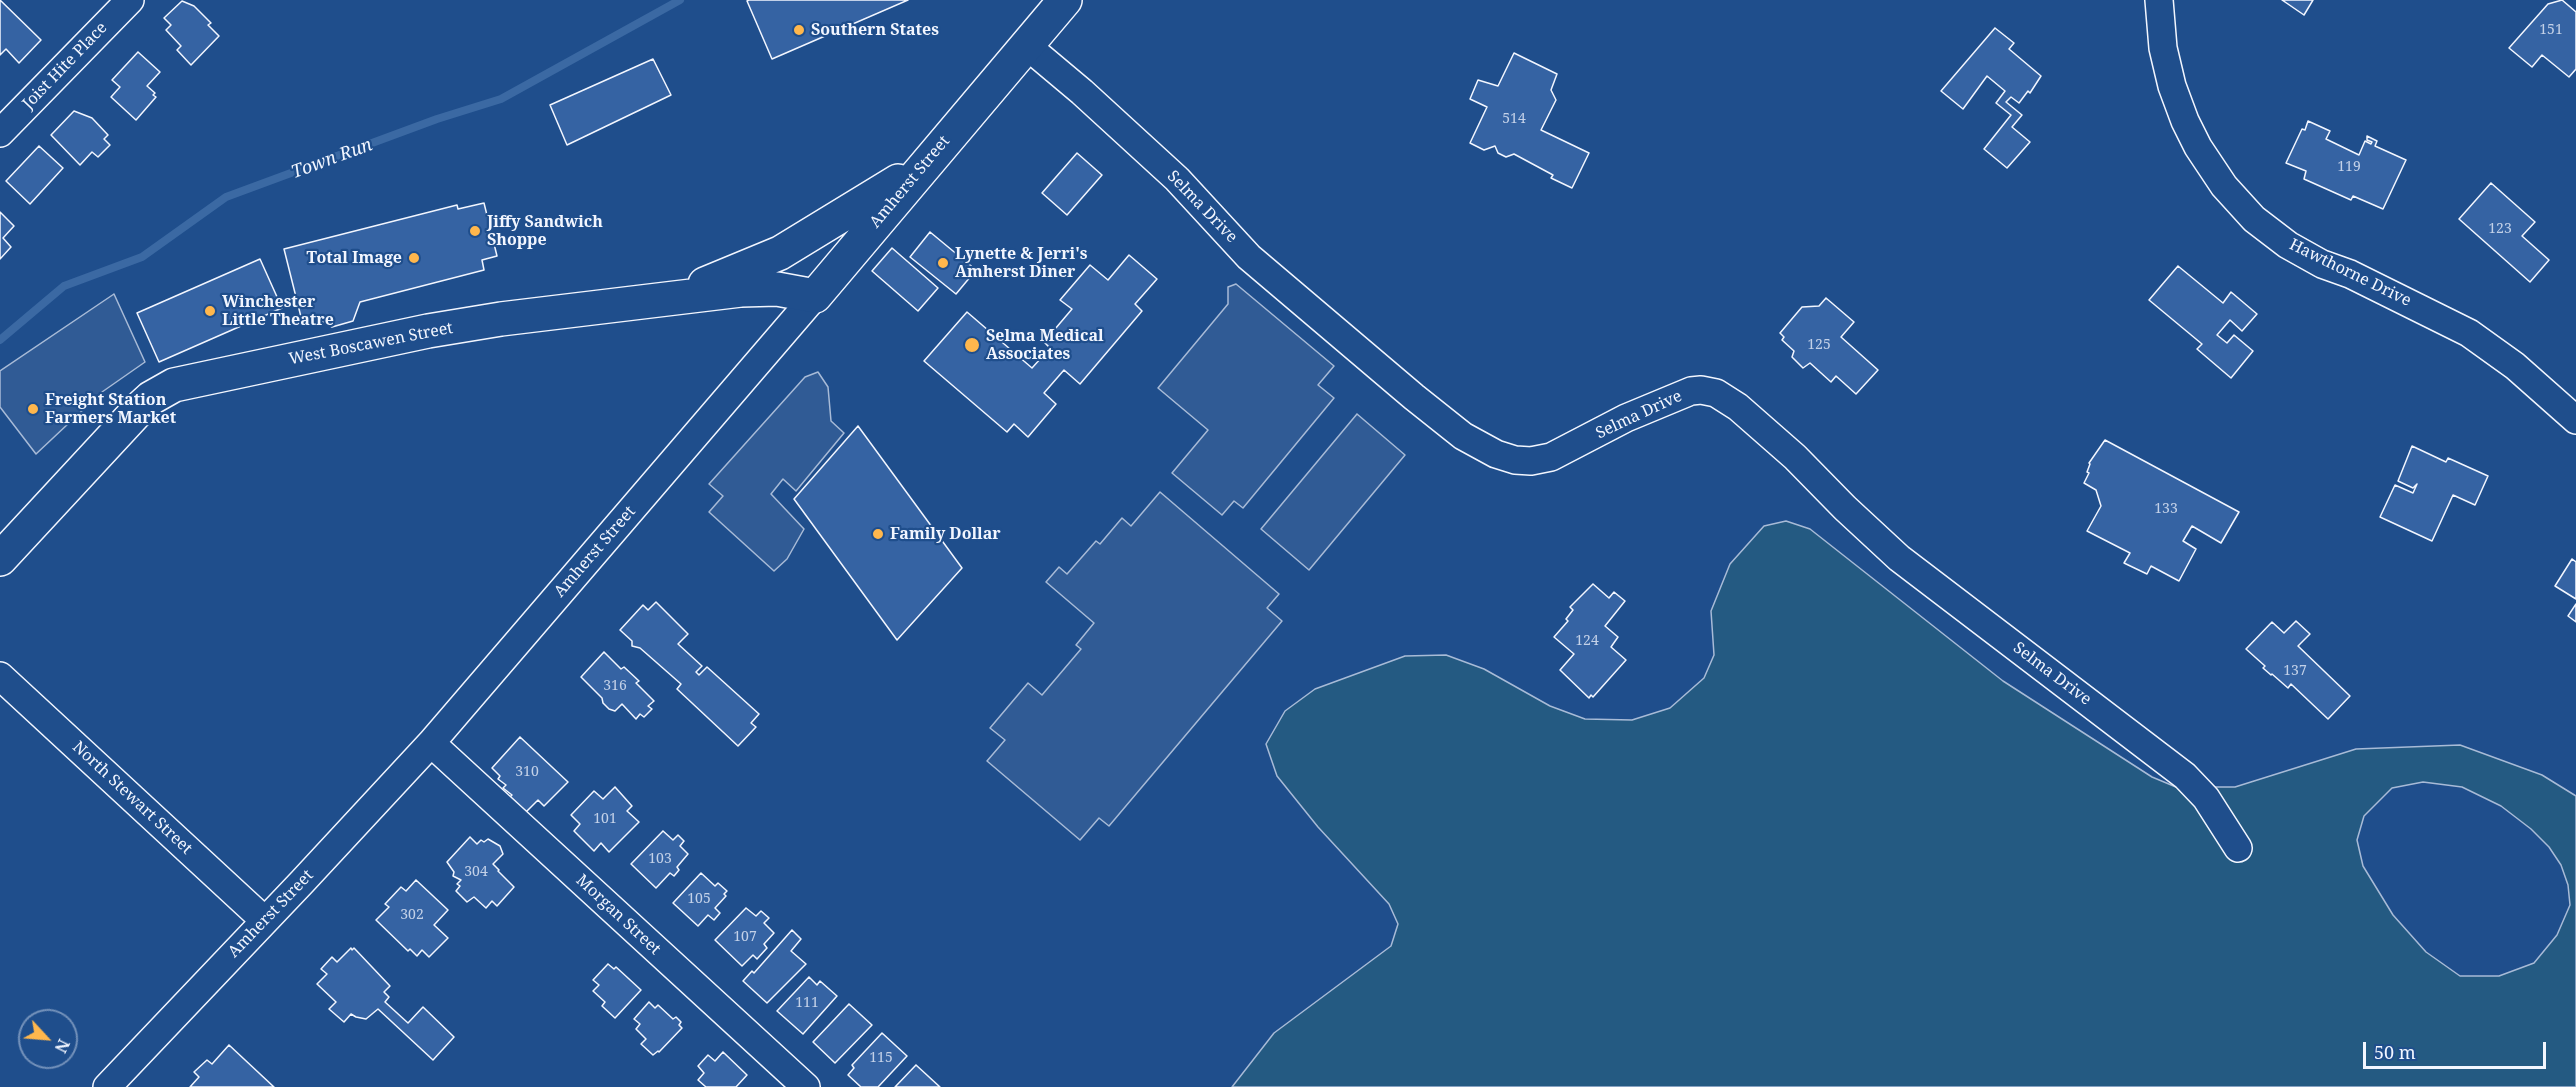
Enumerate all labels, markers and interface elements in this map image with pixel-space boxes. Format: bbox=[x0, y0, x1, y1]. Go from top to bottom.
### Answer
street label: Joist Hite Place bbox=[19, 19, 111, 113]
place label: Southern States bbox=[811, 20, 939, 40]
house number: 151 bbox=[2539, 22, 2563, 38]
marker: Southern States bbox=[792, 23, 806, 37]
house number: 514 bbox=[1502, 111, 1526, 127]
street label: Amherst Street bbox=[866, 132, 954, 232]
water label: Town Run bbox=[289, 134, 375, 184]
house number: 119 bbox=[2337, 159, 2361, 175]
street label: Selma Drive bbox=[1163, 167, 1241, 247]
place label: Jiffy Sandwich Shoppe bbox=[487, 212, 603, 250]
house number: 123 bbox=[2488, 221, 2512, 237]
marker: Jiffy Sandwich Shoppe bbox=[468, 224, 482, 238]
street label: Hawthorne Drive bbox=[2286, 235, 2414, 311]
place label: Lynette & Jerri's Amherst Diner bbox=[955, 244, 1088, 282]
place label: Total Image bbox=[307, 248, 402, 268]
marker: Total Image bbox=[407, 251, 421, 265]
marker: Lynette & Jerri's Amherst Diner bbox=[936, 256, 950, 270]
place label: Winchester Little Theatre bbox=[222, 292, 334, 330]
marker: Winchester Little Theatre bbox=[203, 304, 217, 318]
street label: West Boscawen Street bbox=[287, 319, 455, 369]
place label: Selma Medical Associates bbox=[986, 326, 1104, 364]
marker: Selma Medical Associates bbox=[963, 336, 981, 354]
house number: 125 bbox=[1807, 337, 1831, 353]
street label: Selma Drive bbox=[1593, 387, 1685, 443]
place label: Freight Station Farmers Market bbox=[45, 390, 176, 428]
marker: Freight Station Farmers Market bbox=[26, 402, 40, 416]
house number: 133 bbox=[2154, 501, 2178, 517]
street label: Amherst Street bbox=[550, 503, 640, 601]
place label: Family Dollar bbox=[890, 524, 1001, 544]
marker: Family Dollar bbox=[871, 527, 885, 541]
house number: 124 bbox=[1575, 633, 1599, 649]
street label: Selma Drive bbox=[2009, 638, 2095, 710]
house number: 137 bbox=[2283, 663, 2307, 679]
house number: 316 bbox=[603, 678, 627, 694]
street label: North Stewart Street bbox=[68, 738, 196, 858]
house number: 310 bbox=[515, 764, 539, 780]
house number: 101 bbox=[593, 811, 617, 827]
house number: 103 bbox=[648, 851, 672, 867]
house number: 304 bbox=[464, 864, 488, 880]
street label: Amherst Street bbox=[224, 866, 318, 962]
street label: Morgan Street bbox=[572, 871, 664, 959]
house number: 105 bbox=[687, 891, 711, 907]
house number: 302 bbox=[400, 907, 424, 923]
house number: 107 bbox=[733, 929, 757, 945]
house number: 111 bbox=[795, 995, 819, 1011]
north arrow bbox=[18, 1009, 78, 1069]
scale bar bbox=[2366, 1030, 2549, 1068]
text: N bbox=[50, 1036, 75, 1056]
text: 50 m bbox=[2374, 1040, 2416, 1064]
house number: 115 bbox=[869, 1050, 893, 1066]

